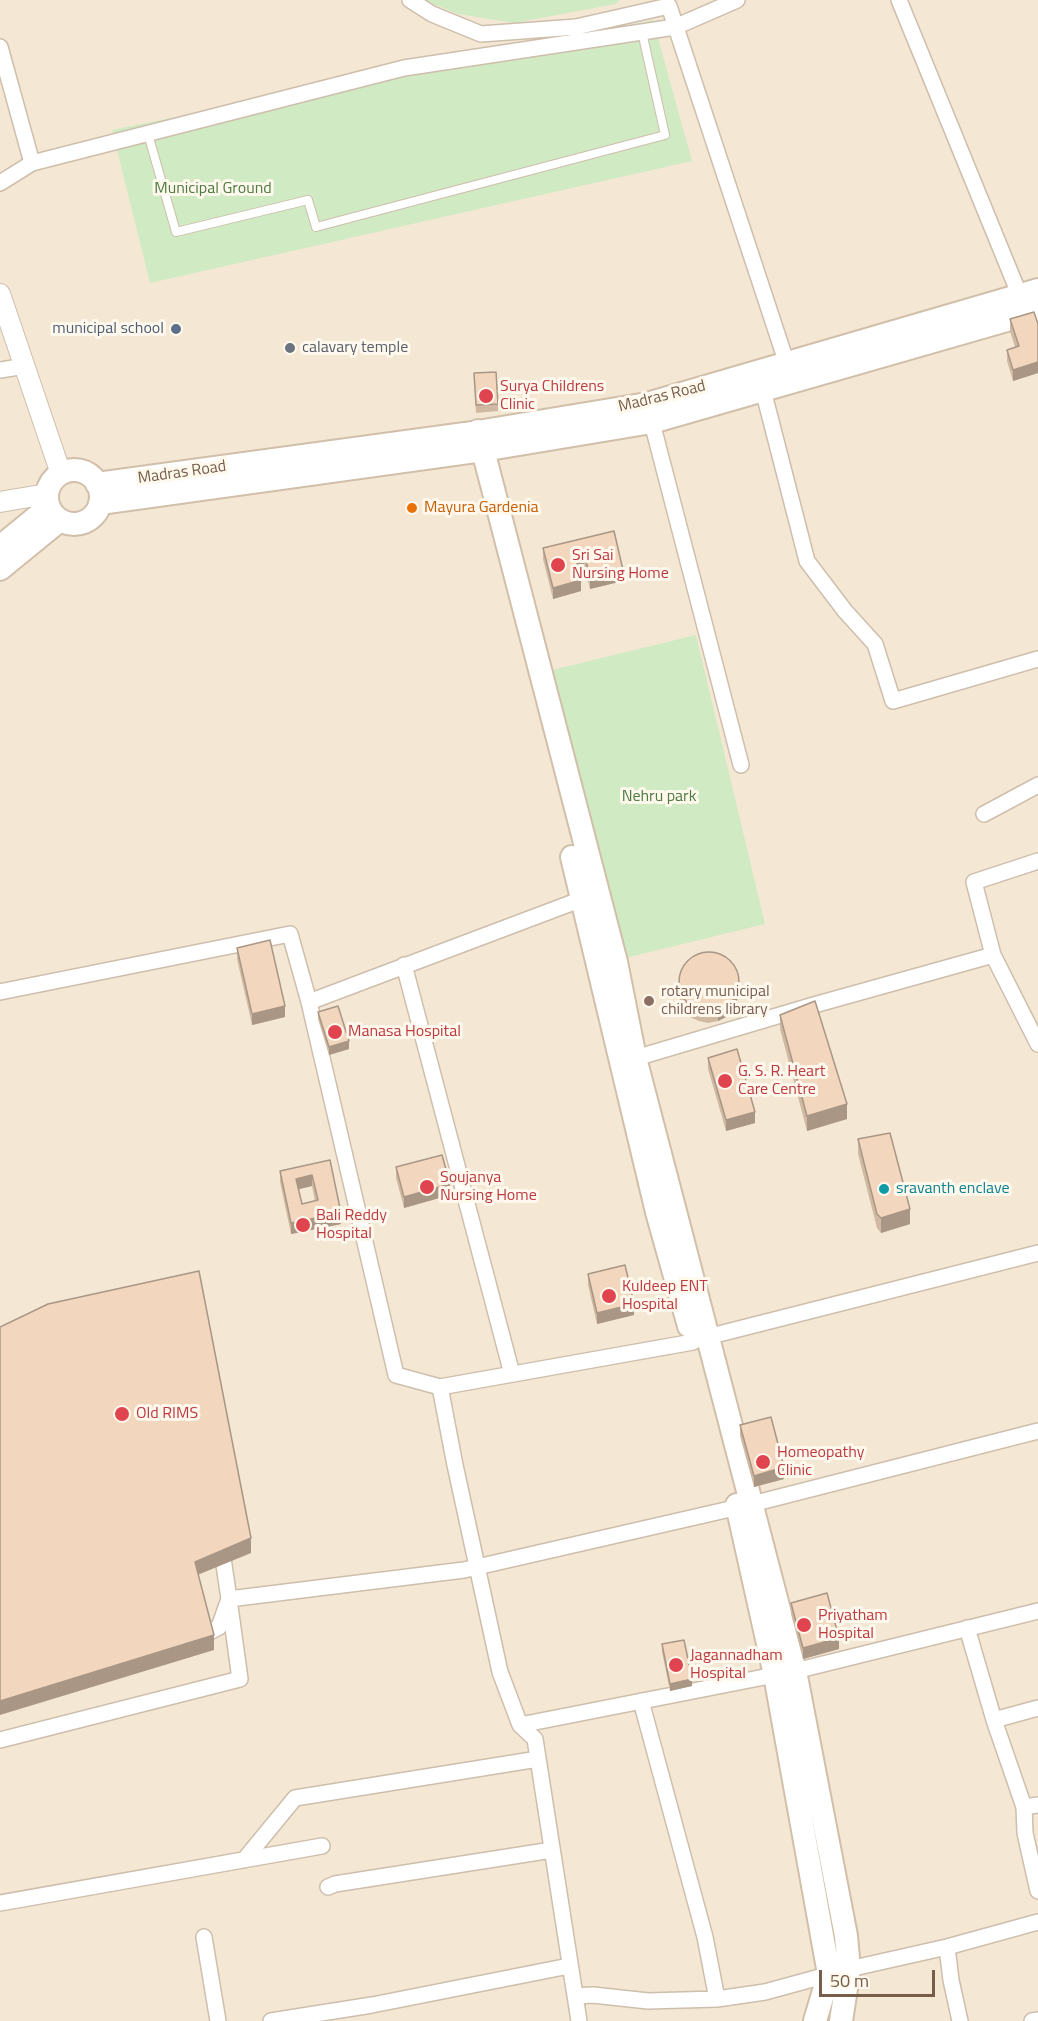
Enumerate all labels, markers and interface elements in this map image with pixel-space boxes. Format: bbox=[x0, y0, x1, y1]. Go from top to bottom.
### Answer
park label: Municipal Ground bbox=[154, 179, 272, 199]
place label: municipal school bbox=[52, 319, 164, 339]
marker: municipal school bbox=[169, 322, 183, 336]
place label: calavary temple bbox=[302, 338, 408, 358]
marker: calavary temple bbox=[283, 341, 297, 355]
place label: Surya Childrens Clinic bbox=[500, 377, 604, 415]
street label: Madras Road bbox=[616, 377, 708, 417]
marker: Surya Childrens Clinic bbox=[477, 387, 495, 405]
street label: Madras Road bbox=[137, 457, 227, 489]
place label: Mayura Gardenia bbox=[424, 498, 539, 518]
marker: Mayura Gardenia bbox=[405, 501, 419, 515]
place label: Sri Sai Nursing Home bbox=[572, 546, 669, 584]
marker: Sri Sai Nursing Home bbox=[549, 556, 567, 574]
park label: Nehru park bbox=[622, 787, 696, 807]
place label: rotary municipal childrens library bbox=[661, 982, 770, 1020]
marker: rotary municipal childrens library bbox=[642, 994, 656, 1008]
place label: Manasa Hospital bbox=[348, 1022, 461, 1042]
marker: Manasa Hospital bbox=[326, 1023, 344, 1041]
place label: G. S. R. Heart Care Centre bbox=[738, 1062, 825, 1100]
marker: G. S. R. Heart Care Centre bbox=[716, 1072, 734, 1090]
place label: Soujanya Nursing Home bbox=[440, 1168, 537, 1206]
marker: Soujanya Nursing Home bbox=[418, 1178, 436, 1196]
place label: sravanth enclave bbox=[896, 1179, 1010, 1199]
marker: sravanth enclave bbox=[877, 1182, 891, 1196]
place label: Bali Reddy Hospital bbox=[316, 1206, 387, 1244]
marker: Bali Reddy Hospital bbox=[294, 1216, 312, 1234]
place label: Kuldeep ENT Hospital bbox=[622, 1277, 708, 1315]
marker: Kuldeep ENT Hospital bbox=[600, 1287, 618, 1305]
place label: Old RIMS bbox=[136, 1404, 198, 1424]
marker: Old RIMS bbox=[113, 1405, 131, 1423]
place label: Homeopathy Clinic bbox=[777, 1443, 864, 1481]
marker: Homeopathy Clinic bbox=[754, 1453, 772, 1471]
place label: Priyatham Hospital bbox=[818, 1606, 888, 1644]
marker: Priyatham Hospital bbox=[795, 1616, 813, 1634]
place label: Jagannadham Hospital bbox=[690, 1646, 783, 1684]
marker: Jagannadham Hospital bbox=[667, 1656, 685, 1674]
scale bar bbox=[822, 1958, 938, 1996]
text: 50 m bbox=[830, 1967, 869, 1994]

